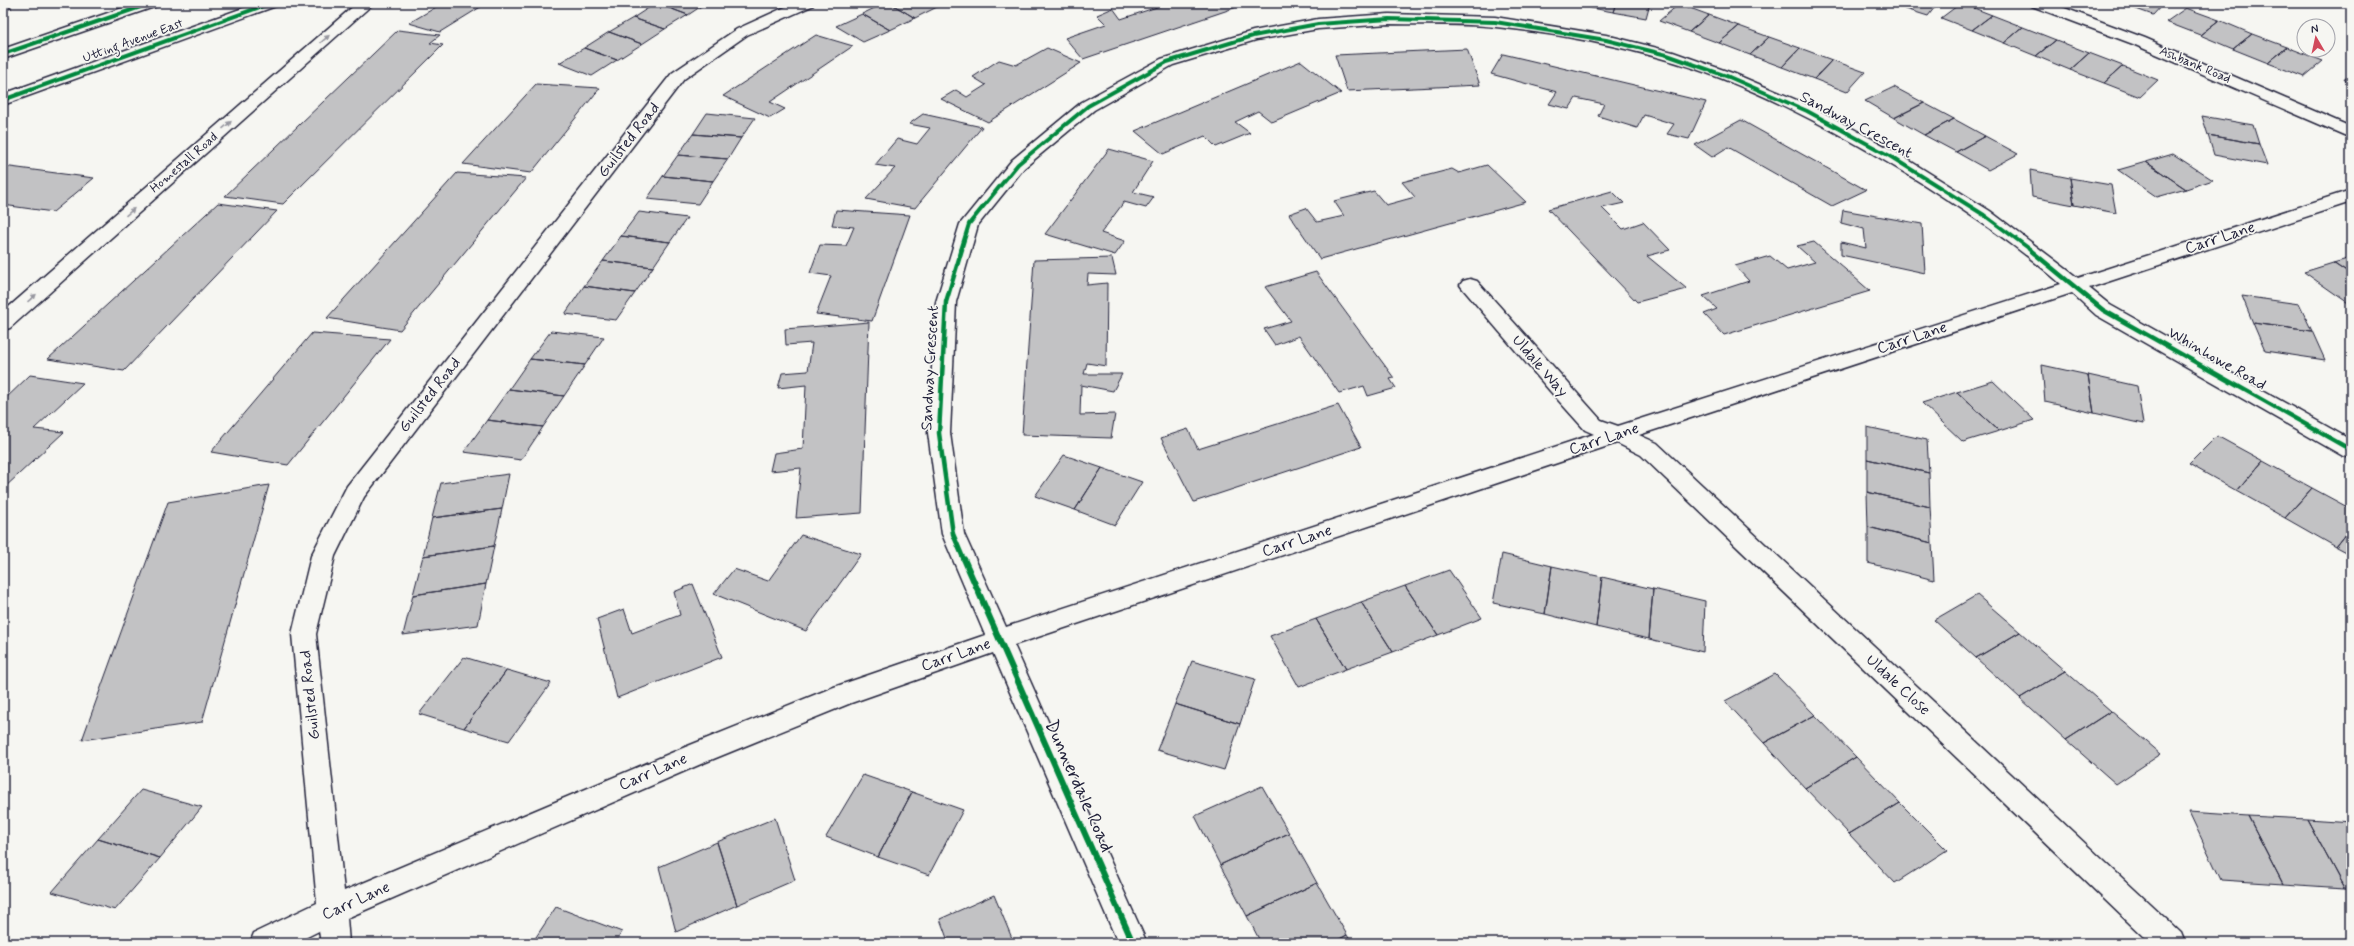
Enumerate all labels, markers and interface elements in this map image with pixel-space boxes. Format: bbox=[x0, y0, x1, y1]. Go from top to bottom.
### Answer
street label: Utting Avenue East bbox=[80, 15, 186, 69]
north arrow bbox=[2296, 18, 2336, 58]
text: N bbox=[2310, 22, 2319, 37]
one-way arrow bbox=[319, 35, 330, 44]
street label: Ashbank Road bbox=[2157, 42, 2233, 88]
street label: Sandway Crescent bbox=[1796, 86, 1916, 164]
street label: Guilsted Road bbox=[593, 98, 665, 182]
one-way arrow bbox=[222, 121, 232, 130]
street label: Homestall Road bbox=[147, 129, 221, 197]
one-way arrow bbox=[124, 207, 135, 216]
street label: Carr Lane bbox=[2182, 217, 2258, 259]
one-way arrow bbox=[27, 293, 37, 302]
street label: Sandway Crescent bbox=[916, 305, 944, 431]
street label: Carr Lane bbox=[1874, 317, 1950, 359]
street label: Whinhowe Road bbox=[2164, 322, 2270, 396]
street label: Uldale Way bbox=[1507, 330, 1573, 402]
street label: Guilsted Road bbox=[394, 353, 466, 437]
street label: Carr Lane bbox=[1566, 418, 1642, 460]
street label: Carr Lane bbox=[1259, 520, 1335, 562]
street label: Carr Lane bbox=[918, 633, 994, 677]
street label: Guilsted Road bbox=[295, 649, 325, 741]
street label: Uldale Close bbox=[1861, 650, 1935, 720]
street label: Dunnerdale Road bbox=[1039, 716, 1119, 856]
street label: Carr Lane bbox=[616, 748, 690, 796]
street label: Carr Lane bbox=[319, 877, 393, 925]

